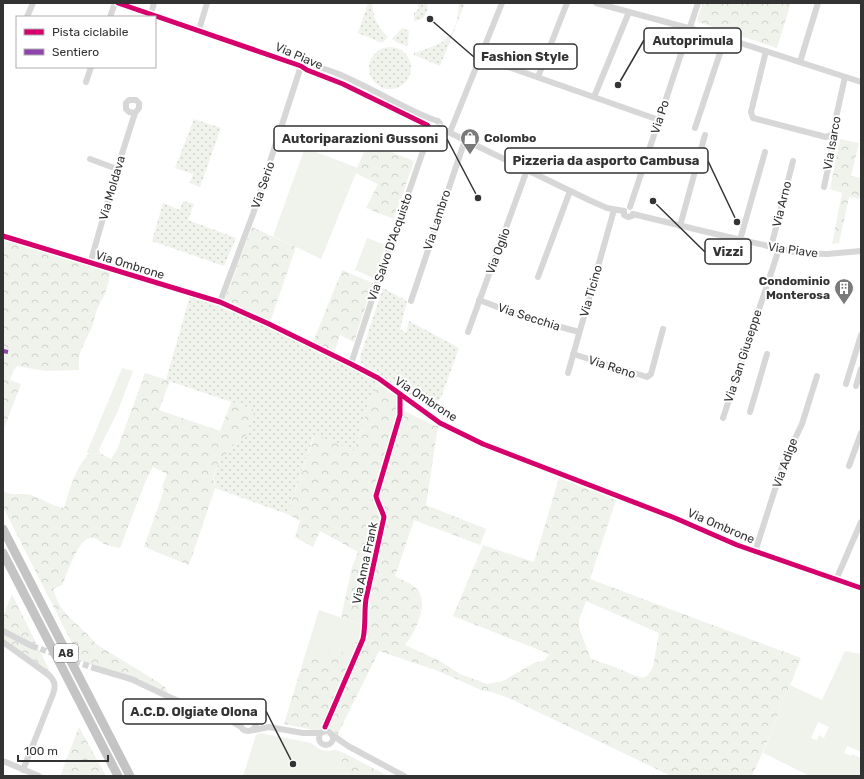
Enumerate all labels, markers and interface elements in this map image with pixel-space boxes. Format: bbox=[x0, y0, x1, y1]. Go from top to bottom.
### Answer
legend bbox=[16, 16, 156, 68]
text: Pista ciclabile bbox=[52, 25, 129, 39]
callout: Autoprimula bbox=[644, 28, 741, 53]
text: Autoprimula bbox=[652, 33, 734, 48]
street label: Via Piave bbox=[273, 40, 325, 72]
callout: Fashion Style bbox=[474, 44, 577, 69]
text: Sentiero bbox=[52, 45, 99, 59]
text: Fashion Style bbox=[481, 49, 569, 64]
street label: Via Po bbox=[648, 98, 672, 136]
street label: Via Isarco bbox=[820, 115, 844, 171]
callout: Autoriparazioni Gussoni bbox=[274, 126, 447, 151]
shop icon: Colombo bbox=[459, 127, 481, 155]
text: Autoriparazioni Gussoni bbox=[282, 131, 438, 146]
place label: Colombo bbox=[484, 131, 536, 145]
callout: Pizzeria da asporto Cambusa bbox=[505, 148, 708, 173]
text: Pizzeria da asporto Cambusa bbox=[512, 153, 700, 168]
street label: Via Moldava bbox=[96, 154, 128, 222]
street label: Via Serio bbox=[248, 160, 278, 210]
street label: Via Arno bbox=[770, 180, 794, 228]
street label: Via Lambro bbox=[421, 188, 453, 252]
street label: Via Salvo D'Acquisto bbox=[365, 191, 415, 303]
street label: Via Oglio bbox=[483, 226, 513, 276]
callout: Vizzi bbox=[705, 239, 751, 264]
street label: Via Piave bbox=[767, 240, 819, 260]
text: Vizzi bbox=[713, 244, 743, 259]
street label: Via Ombrone bbox=[94, 248, 167, 282]
street label: Via Ticino bbox=[577, 263, 605, 319]
place label: Condominio Monterosa bbox=[759, 274, 830, 302]
building icon: Condominio Monterosa bbox=[833, 277, 855, 305]
street label: Via Secchia bbox=[496, 300, 562, 334]
street label: Via San Giuseppe bbox=[721, 308, 765, 404]
street label: Via Reno bbox=[587, 353, 638, 381]
street label: Via Ombrone bbox=[392, 374, 460, 425]
street label: Via Adige bbox=[770, 436, 801, 490]
street label: Via Ombrone bbox=[685, 506, 757, 547]
street label: Via Anna Frank bbox=[349, 520, 381, 605]
road number: A8 bbox=[54, 644, 78, 662]
callout: A.C.D. Olgiate Olona bbox=[123, 699, 266, 724]
text: A.C.D. Olgiate Olona bbox=[130, 704, 258, 719]
scale bar bbox=[18, 737, 108, 763]
text: 100 m bbox=[24, 744, 58, 758]

